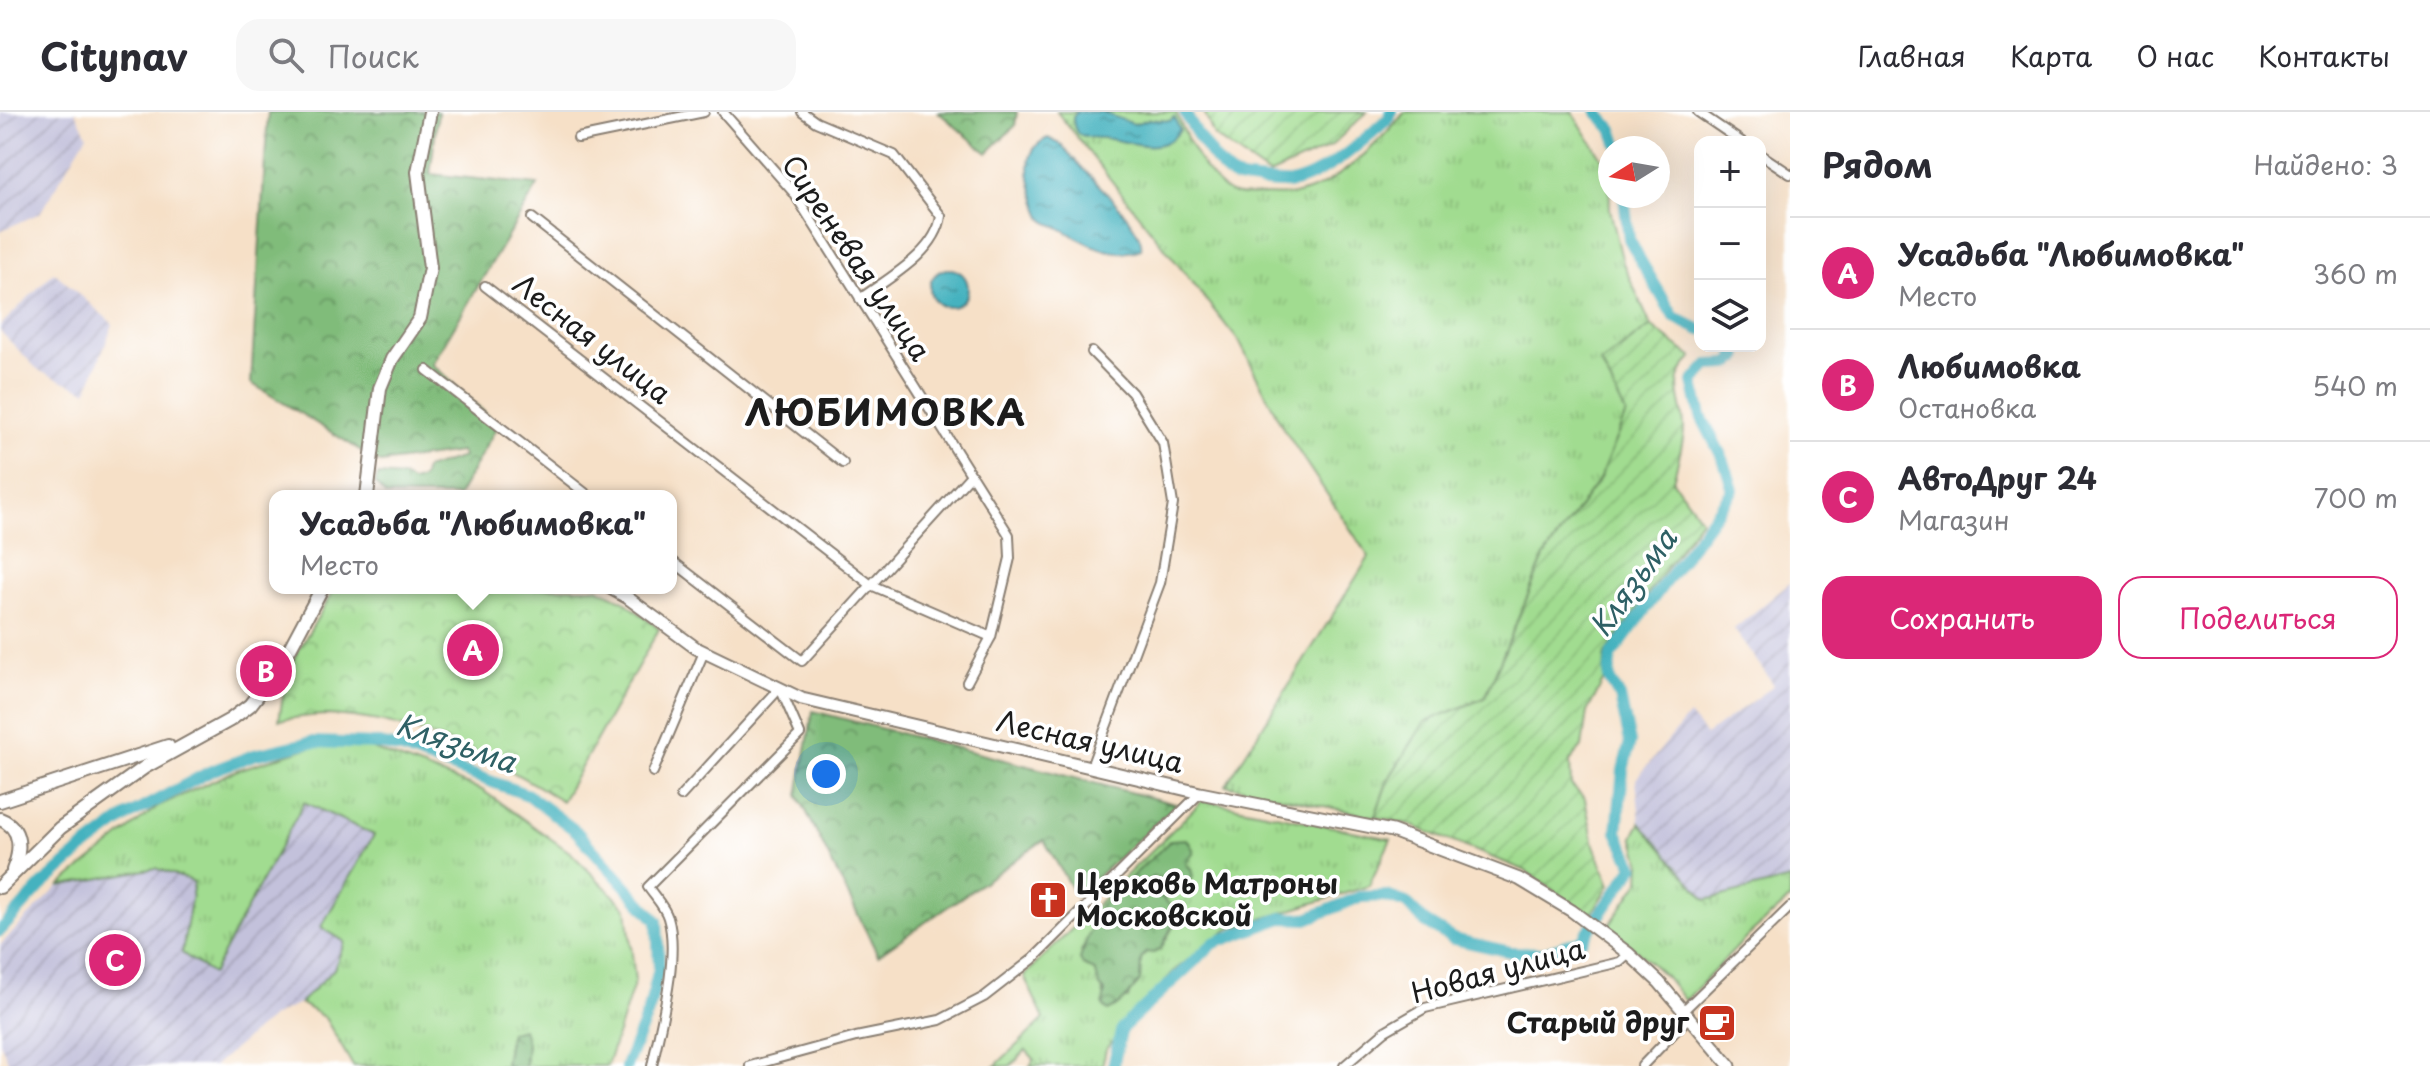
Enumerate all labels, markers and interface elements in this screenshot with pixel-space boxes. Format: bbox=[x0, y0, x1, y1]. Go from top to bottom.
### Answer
search box bbox=[236, 19, 796, 91]
text: Citynav bbox=[40, 27, 188, 84]
icon: search bbox=[264, 33, 308, 77]
text: Поиск bbox=[328, 33, 419, 78]
text: Главная bbox=[1858, 34, 1966, 77]
text: Карта bbox=[2010, 34, 2092, 77]
text: О нас bbox=[2136, 34, 2214, 77]
text: Контакты bbox=[2258, 34, 2390, 77]
north arrow bbox=[1598, 136, 1670, 208]
map controls bbox=[1694, 136, 1766, 352]
button: + bbox=[1694, 136, 1766, 208]
text: Рядом bbox=[1822, 138, 1933, 190]
street label: Сиреневая улица bbox=[772, 145, 943, 369]
text: Найдено: 3 bbox=[2254, 145, 2398, 184]
button: − bbox=[1694, 208, 1766, 280]
text: Усадьба "Любимовка" bbox=[1898, 231, 2245, 276]
text: A bbox=[1838, 254, 1858, 293]
text: 360 m bbox=[2313, 254, 2398, 293]
street label: Лесная улица bbox=[505, 262, 681, 414]
text: Место bbox=[1898, 276, 1977, 315]
button: layers bbox=[1694, 280, 1766, 352]
text: Любимовка bbox=[1898, 343, 2081, 388]
text: B bbox=[1839, 366, 1857, 405]
text: 540 m bbox=[2312, 366, 2398, 405]
district label: ЛЮБИМОВКА bbox=[745, 384, 1027, 438]
text: Остановка bbox=[1898, 388, 2036, 427]
text: АвтоДруг 24 bbox=[1898, 455, 2097, 500]
text: C bbox=[1838, 478, 1858, 517]
text: 700 m bbox=[2314, 478, 2398, 517]
popup bbox=[269, 490, 677, 594]
text: Усадьба "Любимовка" bbox=[300, 500, 646, 545]
text: Магазин bbox=[1898, 500, 2009, 539]
water label: Клязьма bbox=[1577, 517, 1688, 645]
text: Место bbox=[300, 545, 379, 584]
button: Сохранить bbox=[1822, 576, 2102, 659]
button: Поделиться bbox=[2118, 576, 2398, 659]
pin: A bbox=[447, 620, 499, 680]
pin: B bbox=[240, 641, 292, 701]
street label: Лесная улица bbox=[993, 698, 1188, 783]
water label: Клязьма bbox=[391, 700, 524, 784]
your location bbox=[806, 754, 846, 794]
place label: Церковь Матроны Московской bbox=[1076, 861, 1338, 936]
church icon: Церковь Матроны Московской bbox=[1027, 879, 1069, 921]
street label: Новая улица bbox=[1406, 926, 1590, 1013]
pin: C bbox=[89, 930, 141, 990]
place label: Старый друг bbox=[1506, 1000, 1690, 1043]
cafe icon: Старый друг bbox=[1696, 1002, 1738, 1044]

